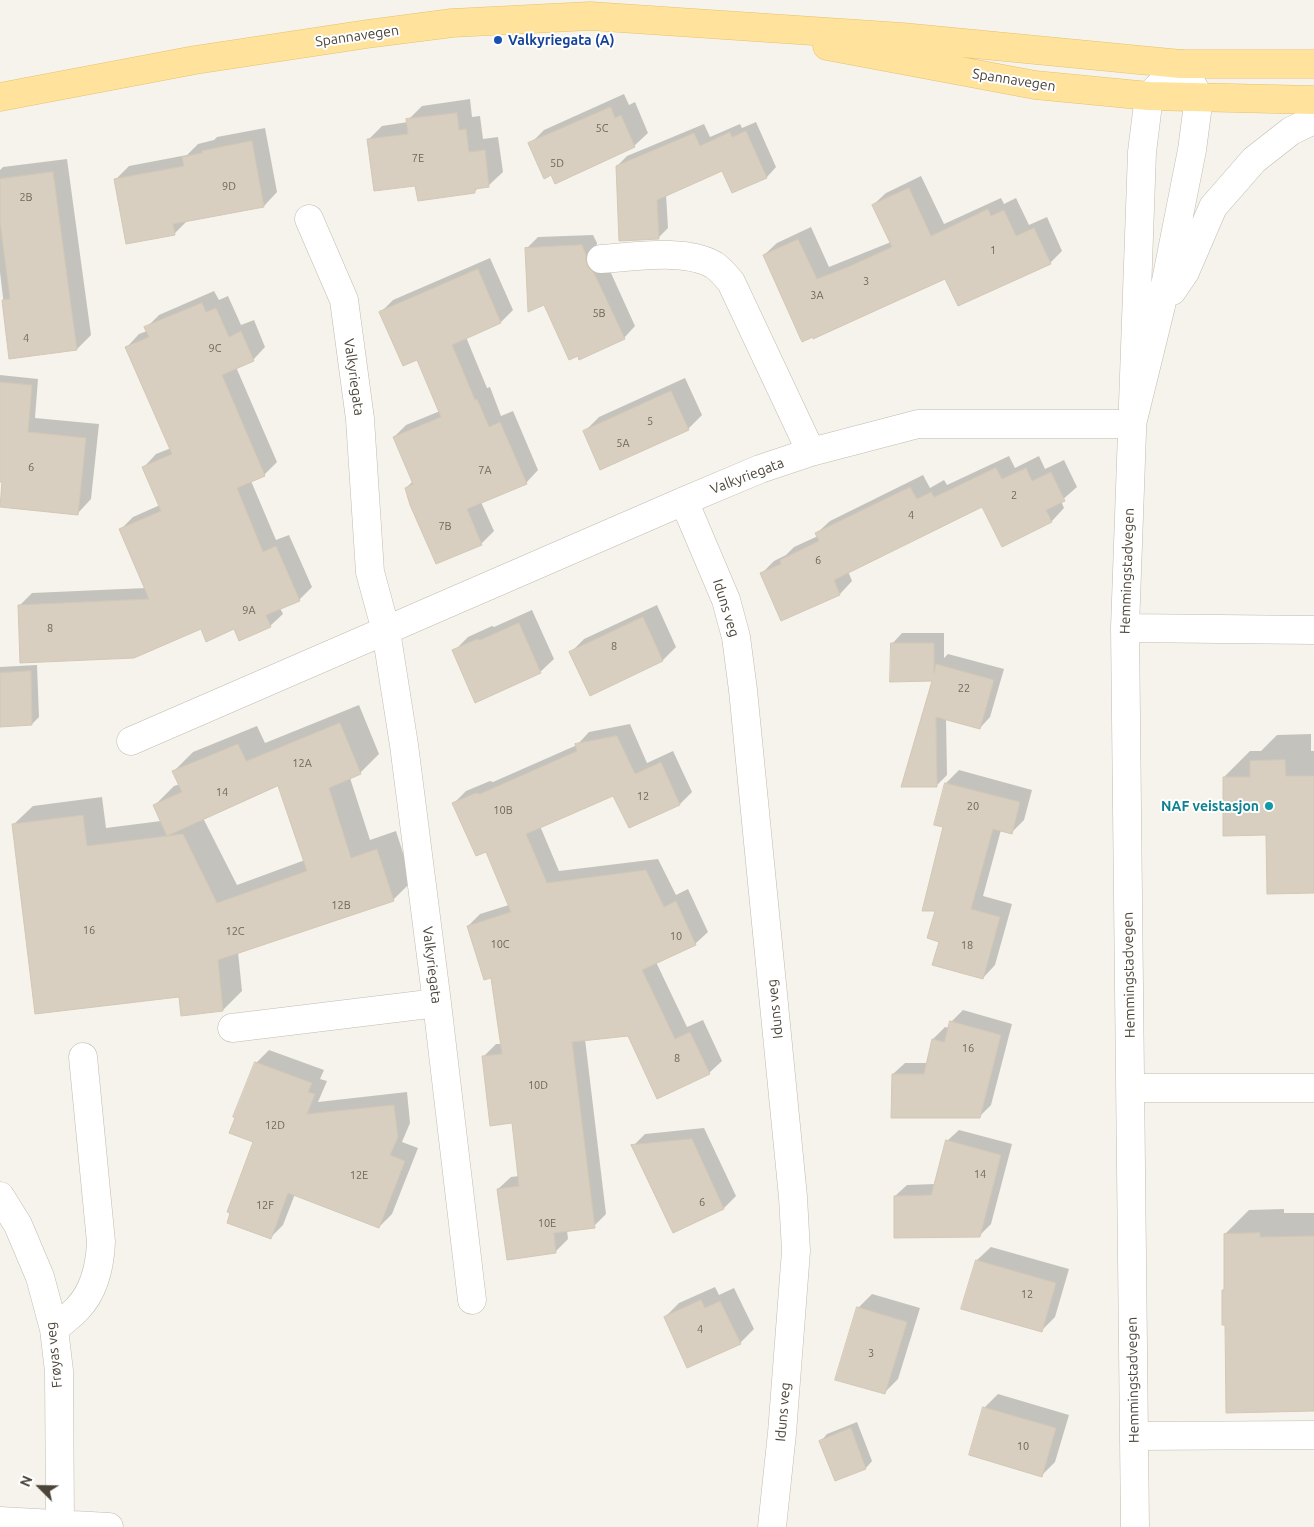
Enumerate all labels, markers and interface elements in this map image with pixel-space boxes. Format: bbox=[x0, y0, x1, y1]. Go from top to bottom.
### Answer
street label: Spannavegen bbox=[314, 22, 400, 50]
place label: Valkyriegata (A) bbox=[508, 32, 614, 48]
marker: Valkyriegata (A) bbox=[492, 34, 504, 46]
street label: Spannavegen bbox=[971, 65, 1057, 95]
house number: 5C bbox=[596, 121, 608, 135]
house number: 7E bbox=[412, 151, 424, 165]
house number: 5D bbox=[550, 156, 564, 170]
house number: 9D bbox=[222, 179, 236, 193]
house number: 2B bbox=[19, 190, 33, 204]
house number: 1 bbox=[990, 243, 996, 257]
house number: 3 bbox=[863, 274, 869, 288]
house number: 3A bbox=[810, 288, 824, 302]
house number: 5B bbox=[592, 306, 606, 320]
house number: 4 bbox=[23, 331, 29, 345]
street label: Valkyriegata bbox=[340, 337, 368, 417]
house number: 9C bbox=[209, 341, 221, 355]
house number: 5 bbox=[647, 414, 653, 428]
house number: 5A bbox=[616, 436, 630, 450]
street label: Valkyriegata bbox=[708, 454, 786, 498]
house number: 6 bbox=[28, 460, 34, 474]
house number: 7A bbox=[478, 463, 492, 477]
house number: 2 bbox=[1011, 488, 1017, 502]
house number: 4 bbox=[908, 508, 914, 522]
street label: Hemmingstadvegen bbox=[1116, 508, 1138, 634]
house number: 7B bbox=[438, 519, 452, 533]
house number: 6 bbox=[815, 553, 821, 567]
street label: Iduns veg bbox=[709, 577, 743, 639]
house number: 9A bbox=[242, 603, 256, 617]
house number: 8 bbox=[47, 621, 53, 635]
house number: 8 bbox=[611, 639, 617, 653]
house number: 22 bbox=[958, 681, 970, 695]
house number: 12A bbox=[292, 756, 312, 770]
house number: 14 bbox=[216, 785, 228, 799]
house number: 12 bbox=[637, 789, 649, 803]
place label: NAF veistasjon bbox=[1161, 798, 1259, 814]
house number: 20 bbox=[967, 799, 979, 813]
marker: NAF veistasjon bbox=[1263, 800, 1275, 812]
house number: 10B bbox=[493, 803, 513, 817]
house number: 12B bbox=[331, 898, 351, 912]
street label: Hemmingstadvegen bbox=[1119, 912, 1139, 1038]
house number: 16 bbox=[83, 923, 95, 937]
house number: 12C bbox=[225, 924, 245, 938]
street label: Valkyriegata bbox=[419, 925, 445, 1005]
house number: 10 bbox=[670, 929, 682, 943]
house number: 10C bbox=[490, 937, 510, 951]
house number: 18 bbox=[961, 938, 973, 952]
street label: Iduns veg bbox=[764, 978, 786, 1040]
house number: 16 bbox=[962, 1041, 974, 1055]
house number: 8 bbox=[674, 1051, 680, 1065]
house number: 10D bbox=[528, 1078, 548, 1092]
house number: 12D bbox=[265, 1118, 285, 1132]
house number: 14 bbox=[974, 1167, 986, 1181]
house number: 12E bbox=[350, 1168, 368, 1182]
house number: 6 bbox=[699, 1195, 705, 1209]
house number: 12F bbox=[256, 1198, 274, 1212]
house number: 10E bbox=[538, 1216, 556, 1230]
house number: 12 bbox=[1021, 1287, 1033, 1301]
street label: Hemmingstadvegen bbox=[1123, 1317, 1143, 1443]
street label: Frøyas veg bbox=[42, 1321, 66, 1389]
house number: 4 bbox=[697, 1322, 703, 1336]
house number: 3 bbox=[868, 1346, 874, 1360]
street label: Iduns veg bbox=[772, 1382, 794, 1442]
house number: 10 bbox=[1017, 1439, 1029, 1453]
north arrow bbox=[15, 1462, 65, 1512]
text: N bbox=[17, 1473, 36, 1489]

